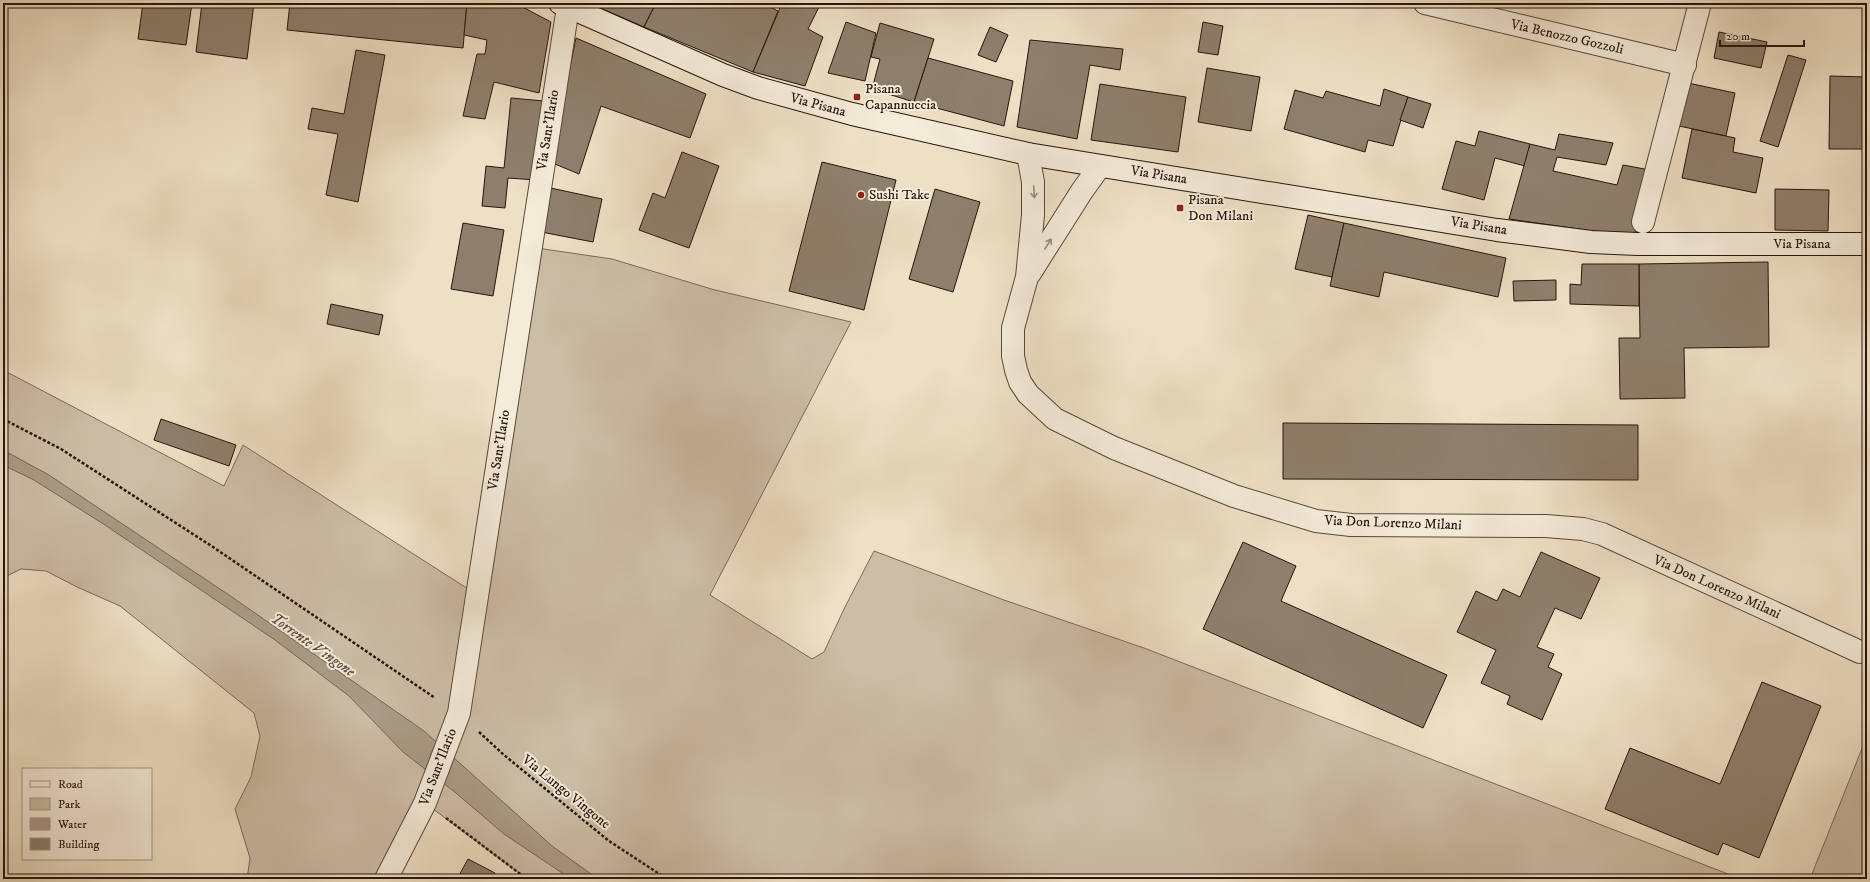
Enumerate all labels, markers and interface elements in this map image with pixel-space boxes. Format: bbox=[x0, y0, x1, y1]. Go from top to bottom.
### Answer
street label: Via Benozzo Gozzoli bbox=[1508, 15, 1626, 59]
scale bar bbox=[1720, 22, 1804, 48]
text: 20 m bbox=[1726, 29, 1750, 44]
place label: Pisana Capannuccia bbox=[865, 80, 936, 114]
street label: Via Sant'Ilario bbox=[533, 88, 563, 173]
street label: Via Pisana bbox=[787, 89, 848, 121]
marker: Pisana Capannuccia bbox=[852, 92, 862, 102]
street label: Via Pisana bbox=[1128, 162, 1189, 188]
one-way arrow bbox=[1030, 185, 1037, 198]
place label: Sushi Take bbox=[869, 186, 930, 204]
marker: Sushi Take bbox=[856, 190, 866, 200]
place label: Pisana Don Milani bbox=[1188, 191, 1253, 225]
marker: Pisana Don Milani bbox=[1175, 203, 1185, 213]
street label: Via Pisana bbox=[1448, 213, 1509, 239]
street label: Via Pisana bbox=[1773, 235, 1831, 253]
one-way arrow bbox=[1044, 239, 1052, 250]
street label: Via Sant'Ilario bbox=[484, 408, 514, 493]
street label: Via Don Lorenzo Milani bbox=[1323, 512, 1462, 534]
street label: Via Don Lorenzo Milani bbox=[1650, 550, 1784, 623]
water label: Torrente Vingone bbox=[267, 609, 359, 682]
street label: Via Sant'Ilario bbox=[415, 726, 461, 809]
street label: Via Lungo Vingone bbox=[517, 750, 614, 833]
legend bbox=[22, 768, 152, 860]
text: Road bbox=[58, 777, 83, 792]
text: Park bbox=[58, 797, 80, 812]
text: Water bbox=[57, 817, 87, 832]
text: Building bbox=[58, 837, 99, 852]

